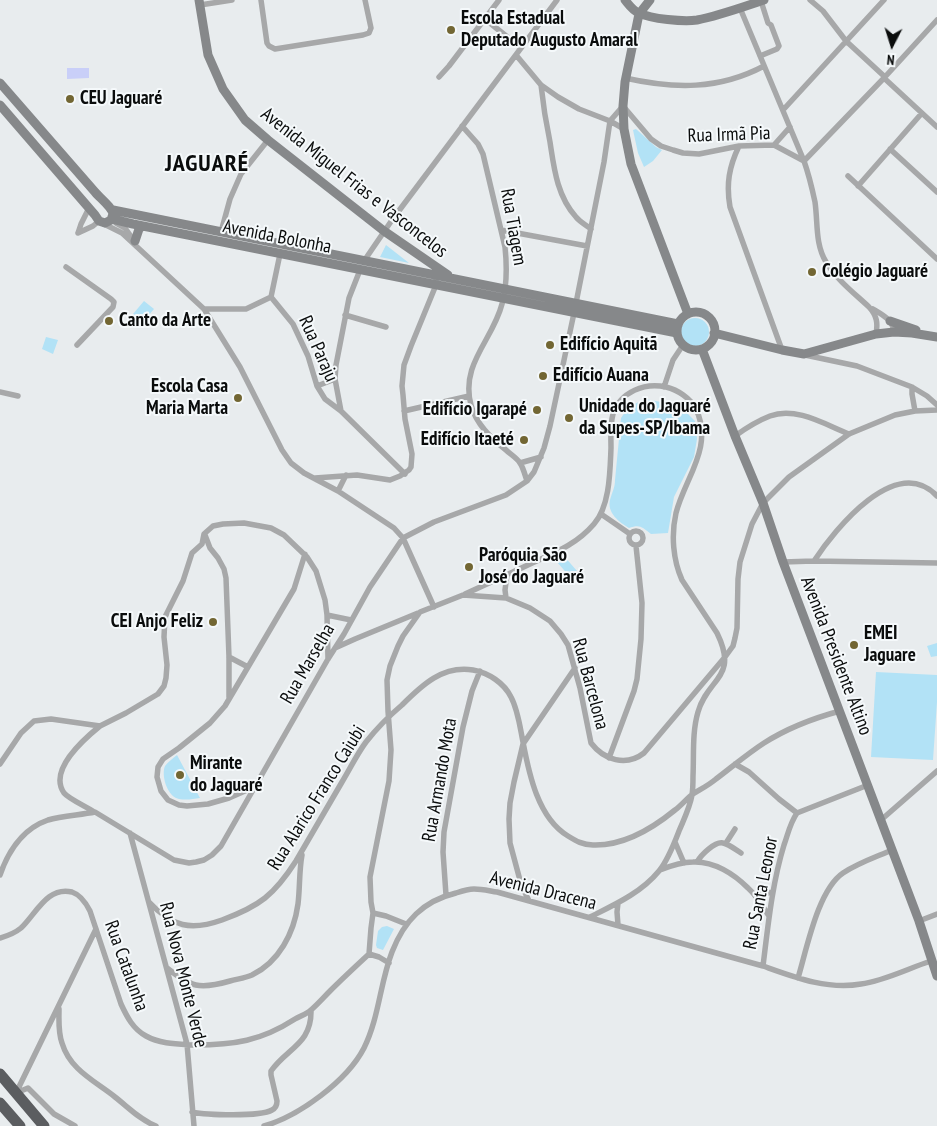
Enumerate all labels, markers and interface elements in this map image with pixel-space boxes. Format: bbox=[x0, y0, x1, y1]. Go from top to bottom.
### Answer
place label: Escola Estadual Deputado Augusto Amaral bbox=[461, 8, 638, 52]
north arrow bbox=[867, 20, 917, 70]
marker: Escola Estadual Deputado Augusto Amaral bbox=[445, 24, 457, 36]
text: N bbox=[886, 51, 895, 69]
place label: CEU Jaguaré bbox=[80, 88, 162, 110]
marker: CEU Jaguaré bbox=[64, 93, 76, 105]
street label: Avenida Miguel Frias e Vasconcelos bbox=[256, 103, 452, 263]
street label: Rua Irmã Pia bbox=[687, 122, 771, 148]
district label: JAGUARÉ bbox=[164, 150, 250, 178]
street label: Rua Tiagem bbox=[495, 187, 531, 267]
street label: Avenida Bolonha bbox=[221, 215, 333, 259]
place label: Colégio Jaguaré bbox=[822, 261, 928, 283]
marker: Colégio Jaguaré bbox=[806, 266, 818, 278]
place label: Canto da Arte bbox=[119, 310, 211, 332]
street label: Rua Paraju bbox=[293, 312, 343, 386]
marker: Canto da Arte bbox=[103, 315, 115, 327]
place label: Edifício Aquitã bbox=[560, 334, 657, 356]
marker: Edifício Aquitã bbox=[544, 339, 556, 351]
place label: Edifício Auana bbox=[553, 365, 649, 387]
marker: Edifício Auana bbox=[537, 370, 549, 382]
place label: Escola Casa Maria Marta bbox=[146, 376, 228, 420]
marker: Escola Casa Maria Marta bbox=[232, 392, 244, 404]
place label: Unidade do Jaguaré da Supes-SP/Ibama bbox=[579, 396, 711, 440]
place label: Edifício Igarapé bbox=[423, 399, 527, 421]
marker: Edifício Igarapé bbox=[531, 404, 543, 416]
marker: Unidade do Jaguaré da Supes-SP/Ibama bbox=[563, 412, 575, 424]
place label: Edifício Itaeté bbox=[421, 429, 514, 451]
marker: Edifício Itaeté bbox=[518, 434, 530, 446]
place label: Paróquia São José do Jaguaré bbox=[479, 545, 584, 589]
marker: Paróquia São José do Jaguaré bbox=[463, 561, 475, 573]
street label: Avenida Presidente Altino bbox=[795, 573, 877, 739]
place label: CEI Anjo Feliz bbox=[111, 611, 203, 633]
marker: CEI Anjo Feliz bbox=[207, 616, 219, 628]
street label: Rua Marselha bbox=[276, 620, 340, 708]
place label: EMEI Jaguare bbox=[864, 623, 916, 667]
street label: Rua Barcelona bbox=[567, 636, 613, 732]
marker: EMEI Jaguare bbox=[848, 639, 860, 651]
street label: Rua Armando Mota bbox=[418, 716, 462, 844]
street label: Rua Alarico Franco Caiubi bbox=[263, 721, 371, 875]
place label: Mirante do Jaguaré bbox=[190, 753, 263, 797]
marker: Mirante do Jaguaré bbox=[174, 769, 186, 781]
street label: Rua Santa Leonor bbox=[739, 835, 783, 951]
street label: Avenida Dracena bbox=[487, 867, 599, 915]
street label: Rua Nova Monte Verde bbox=[154, 900, 212, 1050]
street label: Rua Catalunha bbox=[99, 918, 153, 1014]

